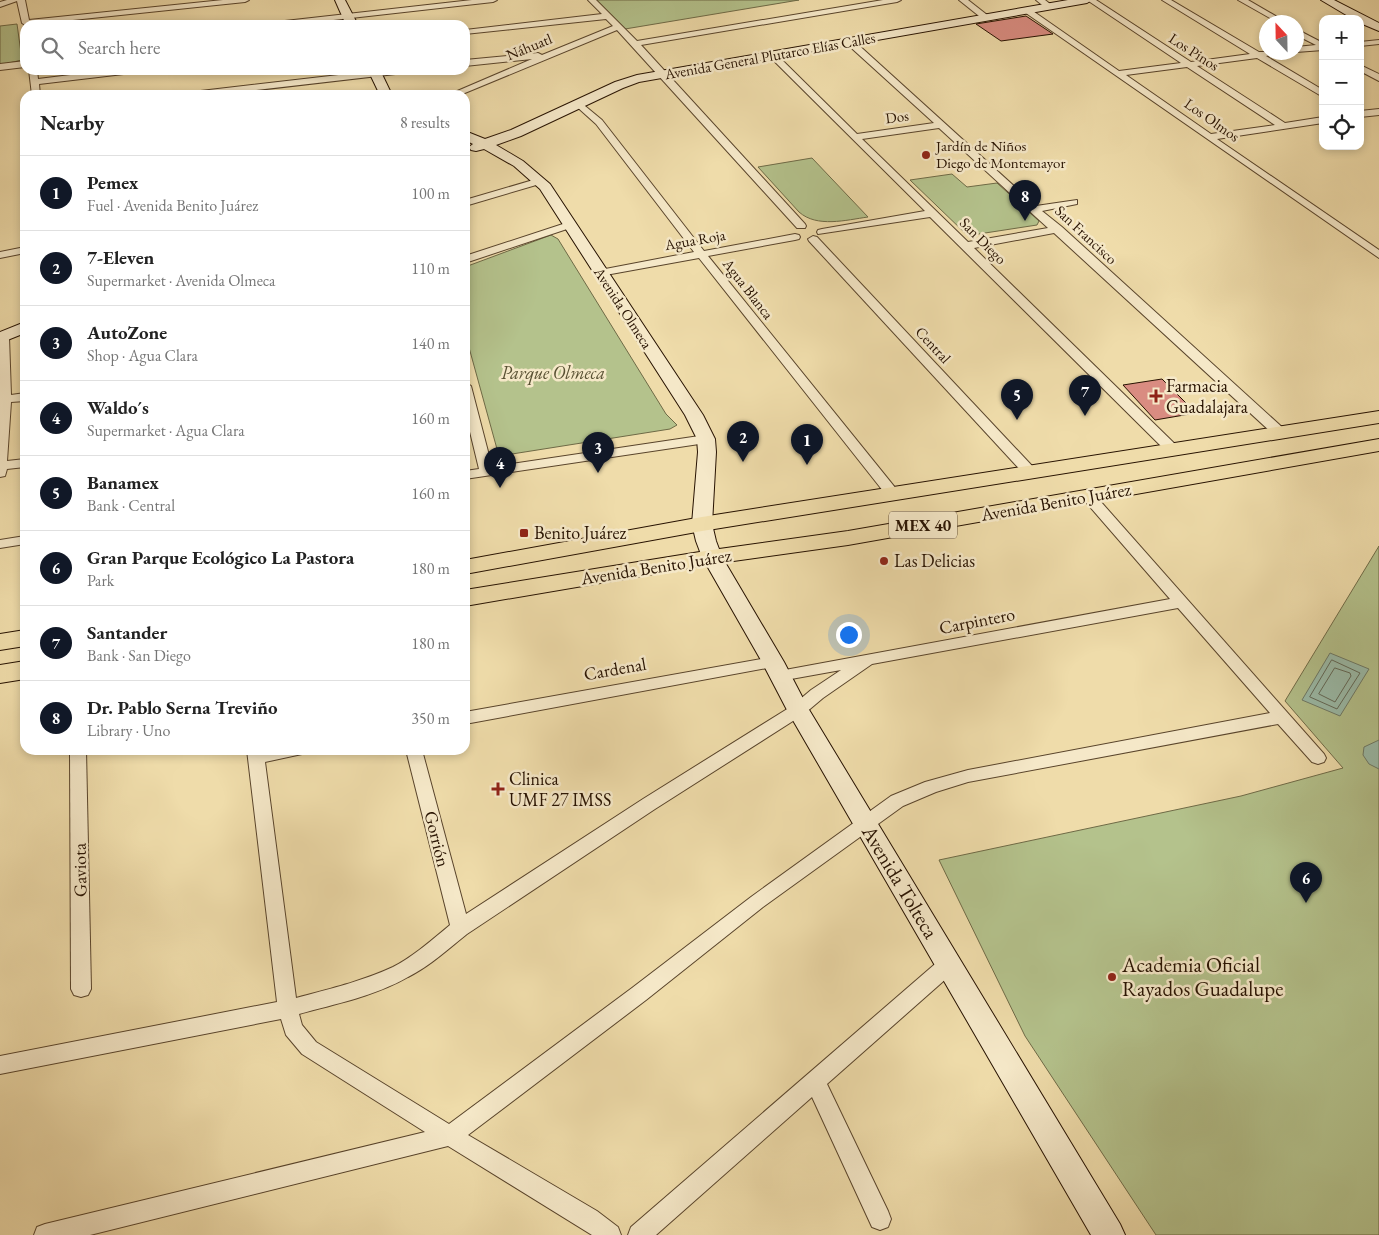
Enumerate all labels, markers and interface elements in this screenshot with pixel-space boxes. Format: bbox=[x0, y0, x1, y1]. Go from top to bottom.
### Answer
north arrow bbox=[1259, 15, 1304, 60]
map controls bbox=[1319, 15, 1364, 150]
button: + bbox=[1319, 15, 1364, 60]
search box bbox=[20, 20, 470, 75]
street label: Avenida General Plutarco Elías Calles bbox=[662, 28, 877, 84]
street label: Los Pinos bbox=[1166, 28, 1223, 75]
street label: Náhuatl bbox=[503, 29, 555, 64]
icon: search bbox=[38, 34, 66, 62]
text: Search here bbox=[78, 35, 160, 60]
button: − bbox=[1319, 60, 1364, 105]
street label: Los Olmos bbox=[1181, 94, 1244, 146]
button: locate bbox=[1319, 105, 1364, 150]
street label: Dos bbox=[884, 106, 910, 127]
text: Nearby bbox=[40, 109, 104, 136]
text: 8 results bbox=[400, 112, 450, 133]
place label: Jardín de Niños Diego de Montemayor bbox=[934, 136, 1065, 172]
marker: Jardín de Niños Diego de Montemayor bbox=[920, 149, 932, 161]
text: Pemex bbox=[87, 170, 138, 195]
pin: 8 bbox=[1009, 180, 1041, 221]
text: 1 bbox=[52, 183, 60, 204]
text: 100 m bbox=[411, 183, 450, 204]
text: Fuel · Avenida Benito Juárez bbox=[87, 195, 258, 216]
street label: San Francisco bbox=[1051, 201, 1121, 268]
street label: San Diego bbox=[956, 213, 1011, 268]
street label: Agua Roja bbox=[662, 225, 727, 254]
text: 7-Eleven bbox=[87, 245, 154, 270]
street label: Agua Blanca bbox=[718, 254, 778, 323]
text: 2 bbox=[52, 258, 60, 279]
text: 110 m bbox=[411, 258, 450, 279]
street label: Avenida Olmeca bbox=[589, 262, 657, 352]
text: Supermarket · Avenida Olmeca bbox=[87, 270, 275, 291]
text: AutoZone bbox=[87, 320, 167, 345]
street label: Central bbox=[912, 322, 955, 367]
text: 3 bbox=[52, 333, 60, 354]
text: 140 m bbox=[411, 333, 450, 354]
text: Shop · Agua Clara bbox=[87, 345, 198, 366]
park label: Parque Olmeca bbox=[501, 361, 605, 386]
place label: Farmacia Guadalajara bbox=[1166, 374, 1249, 418]
pin: 7 bbox=[1069, 375, 1101, 416]
pin: 5 bbox=[1001, 379, 1033, 420]
marker: Farmacia Guadalajara bbox=[1150, 390, 1162, 402]
text: Waldo´s bbox=[87, 395, 149, 420]
text: 4 bbox=[52, 408, 60, 429]
text: 160 m bbox=[411, 408, 450, 429]
text: Supermarket · Agua Clara bbox=[87, 420, 245, 441]
pin: 2 bbox=[727, 421, 759, 462]
pin: 1 bbox=[791, 424, 823, 465]
pin: 3 bbox=[582, 432, 614, 473]
pin: 4 bbox=[484, 447, 516, 488]
text: Banamex bbox=[87, 470, 159, 495]
street label: Avenida Benito Juárez bbox=[978, 477, 1133, 526]
text: 5 bbox=[52, 483, 60, 504]
text: 160 m bbox=[411, 483, 450, 504]
text: Bank · Central bbox=[87, 495, 175, 516]
road number: MEX 40 bbox=[889, 512, 957, 538]
place label: Benito Juárez bbox=[534, 521, 626, 544]
marker: Benito Juárez bbox=[518, 527, 530, 539]
street label: Avenida Benito Juárez bbox=[578, 543, 733, 590]
text: Gran Parque Ecológico La Pastora bbox=[87, 545, 354, 570]
place label: Las Delicias bbox=[894, 549, 975, 572]
marker: Las Delicias bbox=[878, 555, 890, 567]
text: 6 bbox=[52, 558, 60, 579]
text: 180 m bbox=[411, 558, 450, 579]
text: Park bbox=[87, 570, 114, 591]
street label: Carpintero bbox=[937, 602, 1017, 639]
text: Santander bbox=[87, 620, 167, 645]
your location bbox=[836, 622, 862, 648]
text: 7 bbox=[52, 633, 60, 654]
text: 180 m bbox=[411, 633, 450, 654]
text: Bank · San Diego bbox=[87, 645, 191, 666]
street label: Cardenal bbox=[582, 652, 648, 685]
text: Dr. Pablo Serna Treviño bbox=[87, 695, 278, 720]
text: 8 bbox=[52, 708, 60, 729]
text: 350 m bbox=[411, 708, 450, 729]
text: Library · Uno bbox=[87, 720, 170, 741]
place label: Clinica UMF 27 IMSS bbox=[509, 767, 611, 811]
marker: Clinica UMF 27 IMSS bbox=[491, 782, 505, 796]
street label: Gorrión bbox=[419, 808, 456, 870]
street label: Avenida Tolteca bbox=[855, 819, 945, 944]
street label: Gaviota bbox=[68, 842, 91, 897]
pin: 6 bbox=[1290, 862, 1322, 903]
place label: Academia Oficial Rayados Guadalupe bbox=[1121, 951, 1283, 1002]
marker: Academia Oficial Rayados Guadalupe bbox=[1106, 971, 1118, 983]

